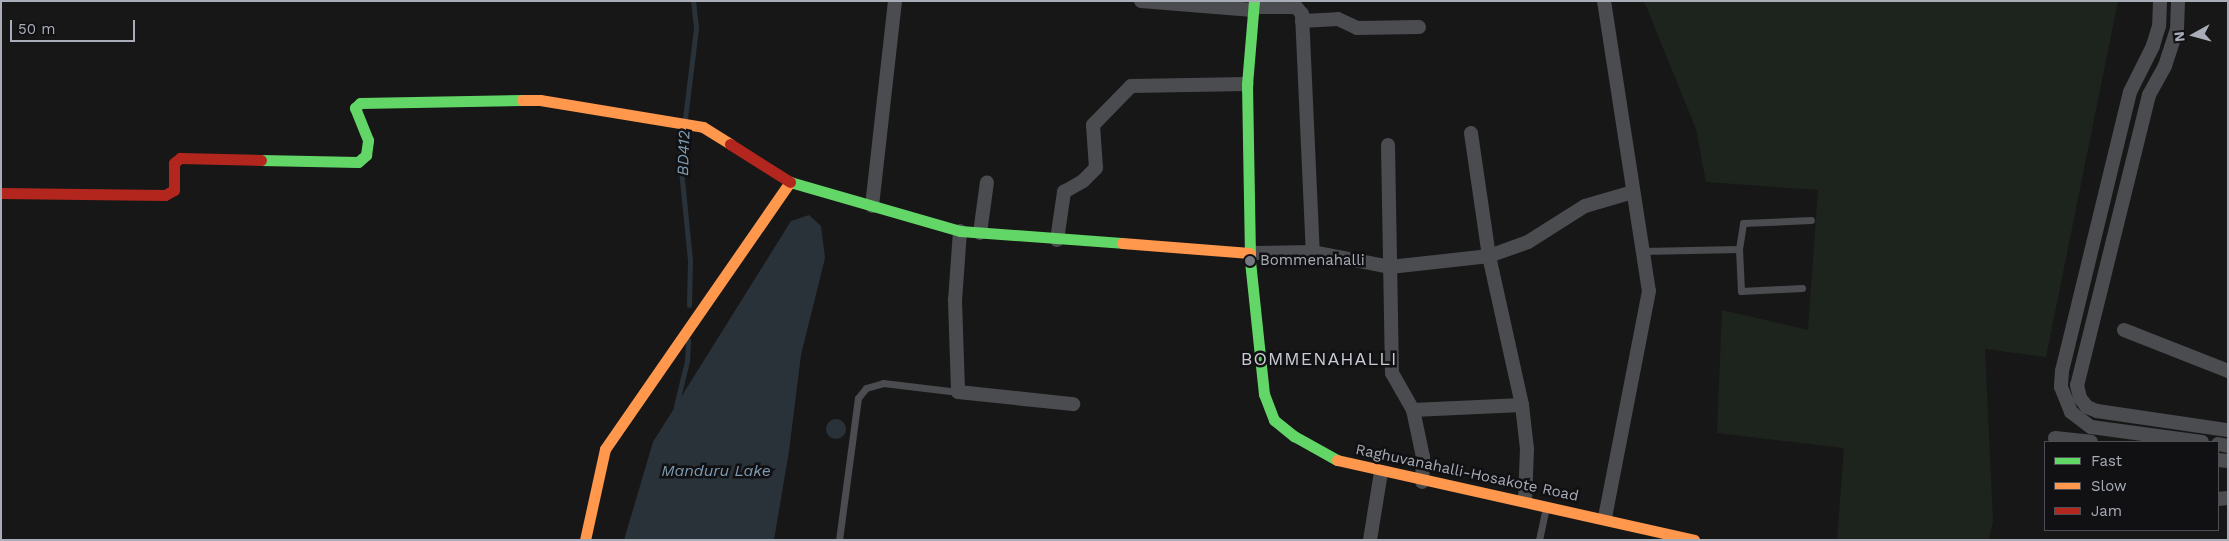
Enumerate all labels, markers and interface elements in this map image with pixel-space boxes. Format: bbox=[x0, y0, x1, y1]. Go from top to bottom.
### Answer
scale bar bbox=[12, 10, 138, 42]
north arrow bbox=[2169, 10, 2219, 60]
text: 50 m bbox=[18, 20, 55, 38]
text: N bbox=[2171, 31, 2188, 43]
water label: BD412 bbox=[674, 130, 694, 176]
place label: Bommenahalli bbox=[1260, 252, 1365, 270]
marker: Bommenahalli bbox=[1244, 255, 1256, 267]
district label: BOMMENAHALLI bbox=[1239, 348, 1399, 370]
street label: Raghuvanahalli-Hosakote Road bbox=[1354, 441, 1580, 505]
legend bbox=[2044, 441, 2219, 531]
text: Fast bbox=[2091, 452, 2122, 470]
water label: Manduru Lake bbox=[661, 461, 771, 481]
text: Slow bbox=[2091, 477, 2127, 495]
text: Jam bbox=[2091, 502, 2122, 520]

